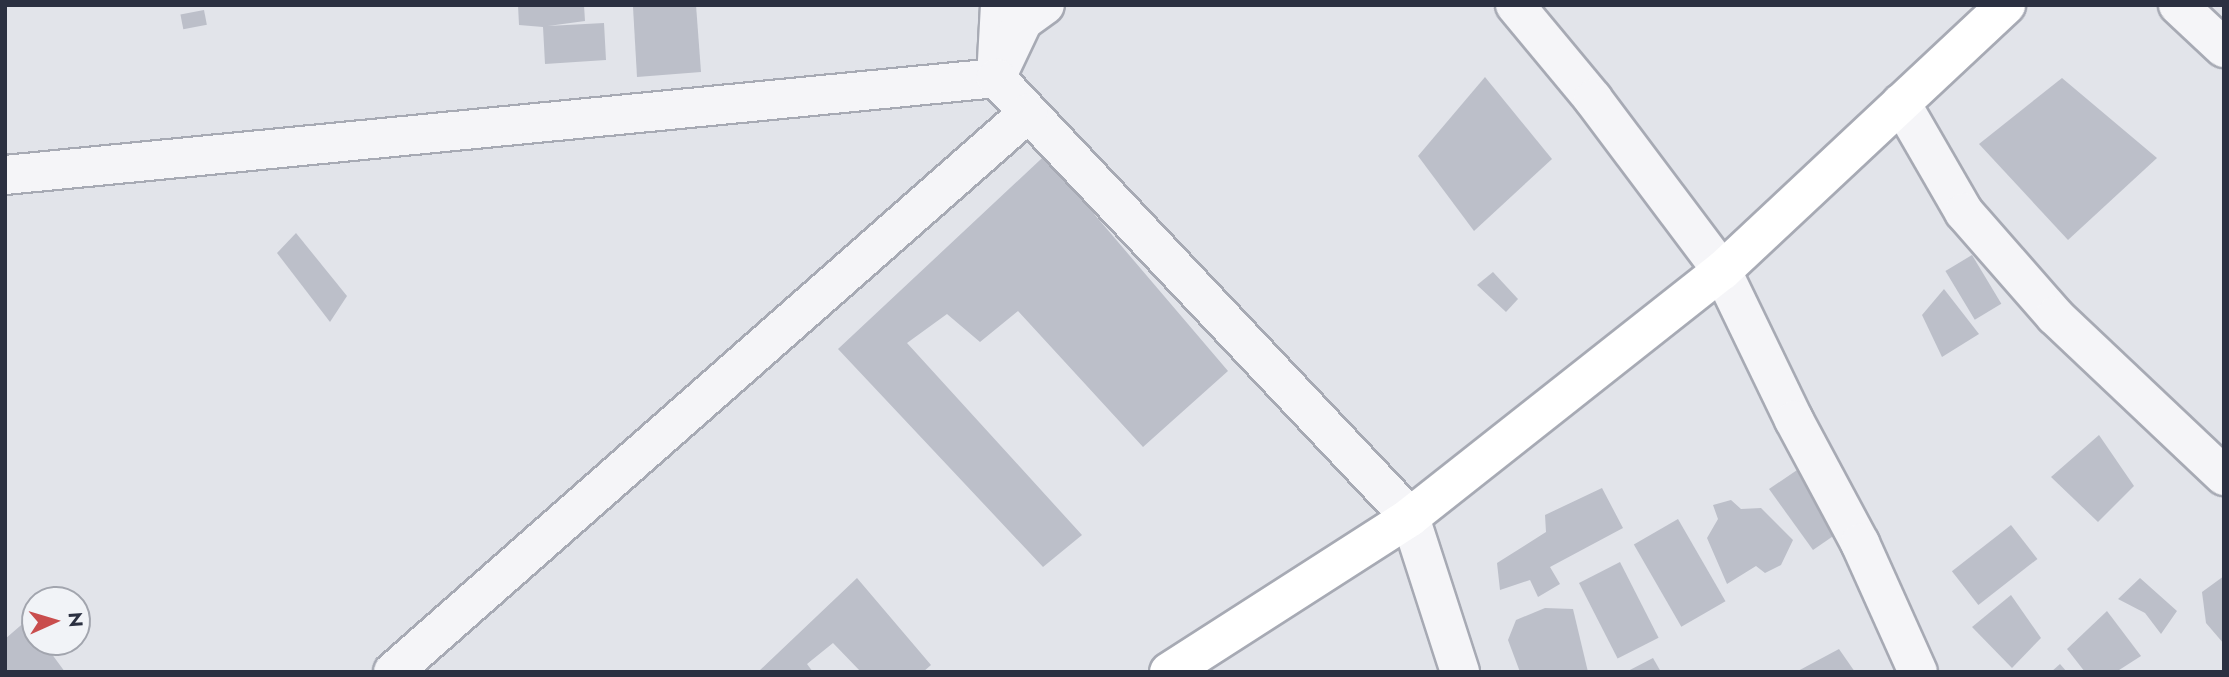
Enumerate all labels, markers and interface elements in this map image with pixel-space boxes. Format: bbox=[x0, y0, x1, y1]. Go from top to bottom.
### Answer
north arrow bbox=[21, 586, 91, 656]
text: N bbox=[61, 611, 89, 628]

